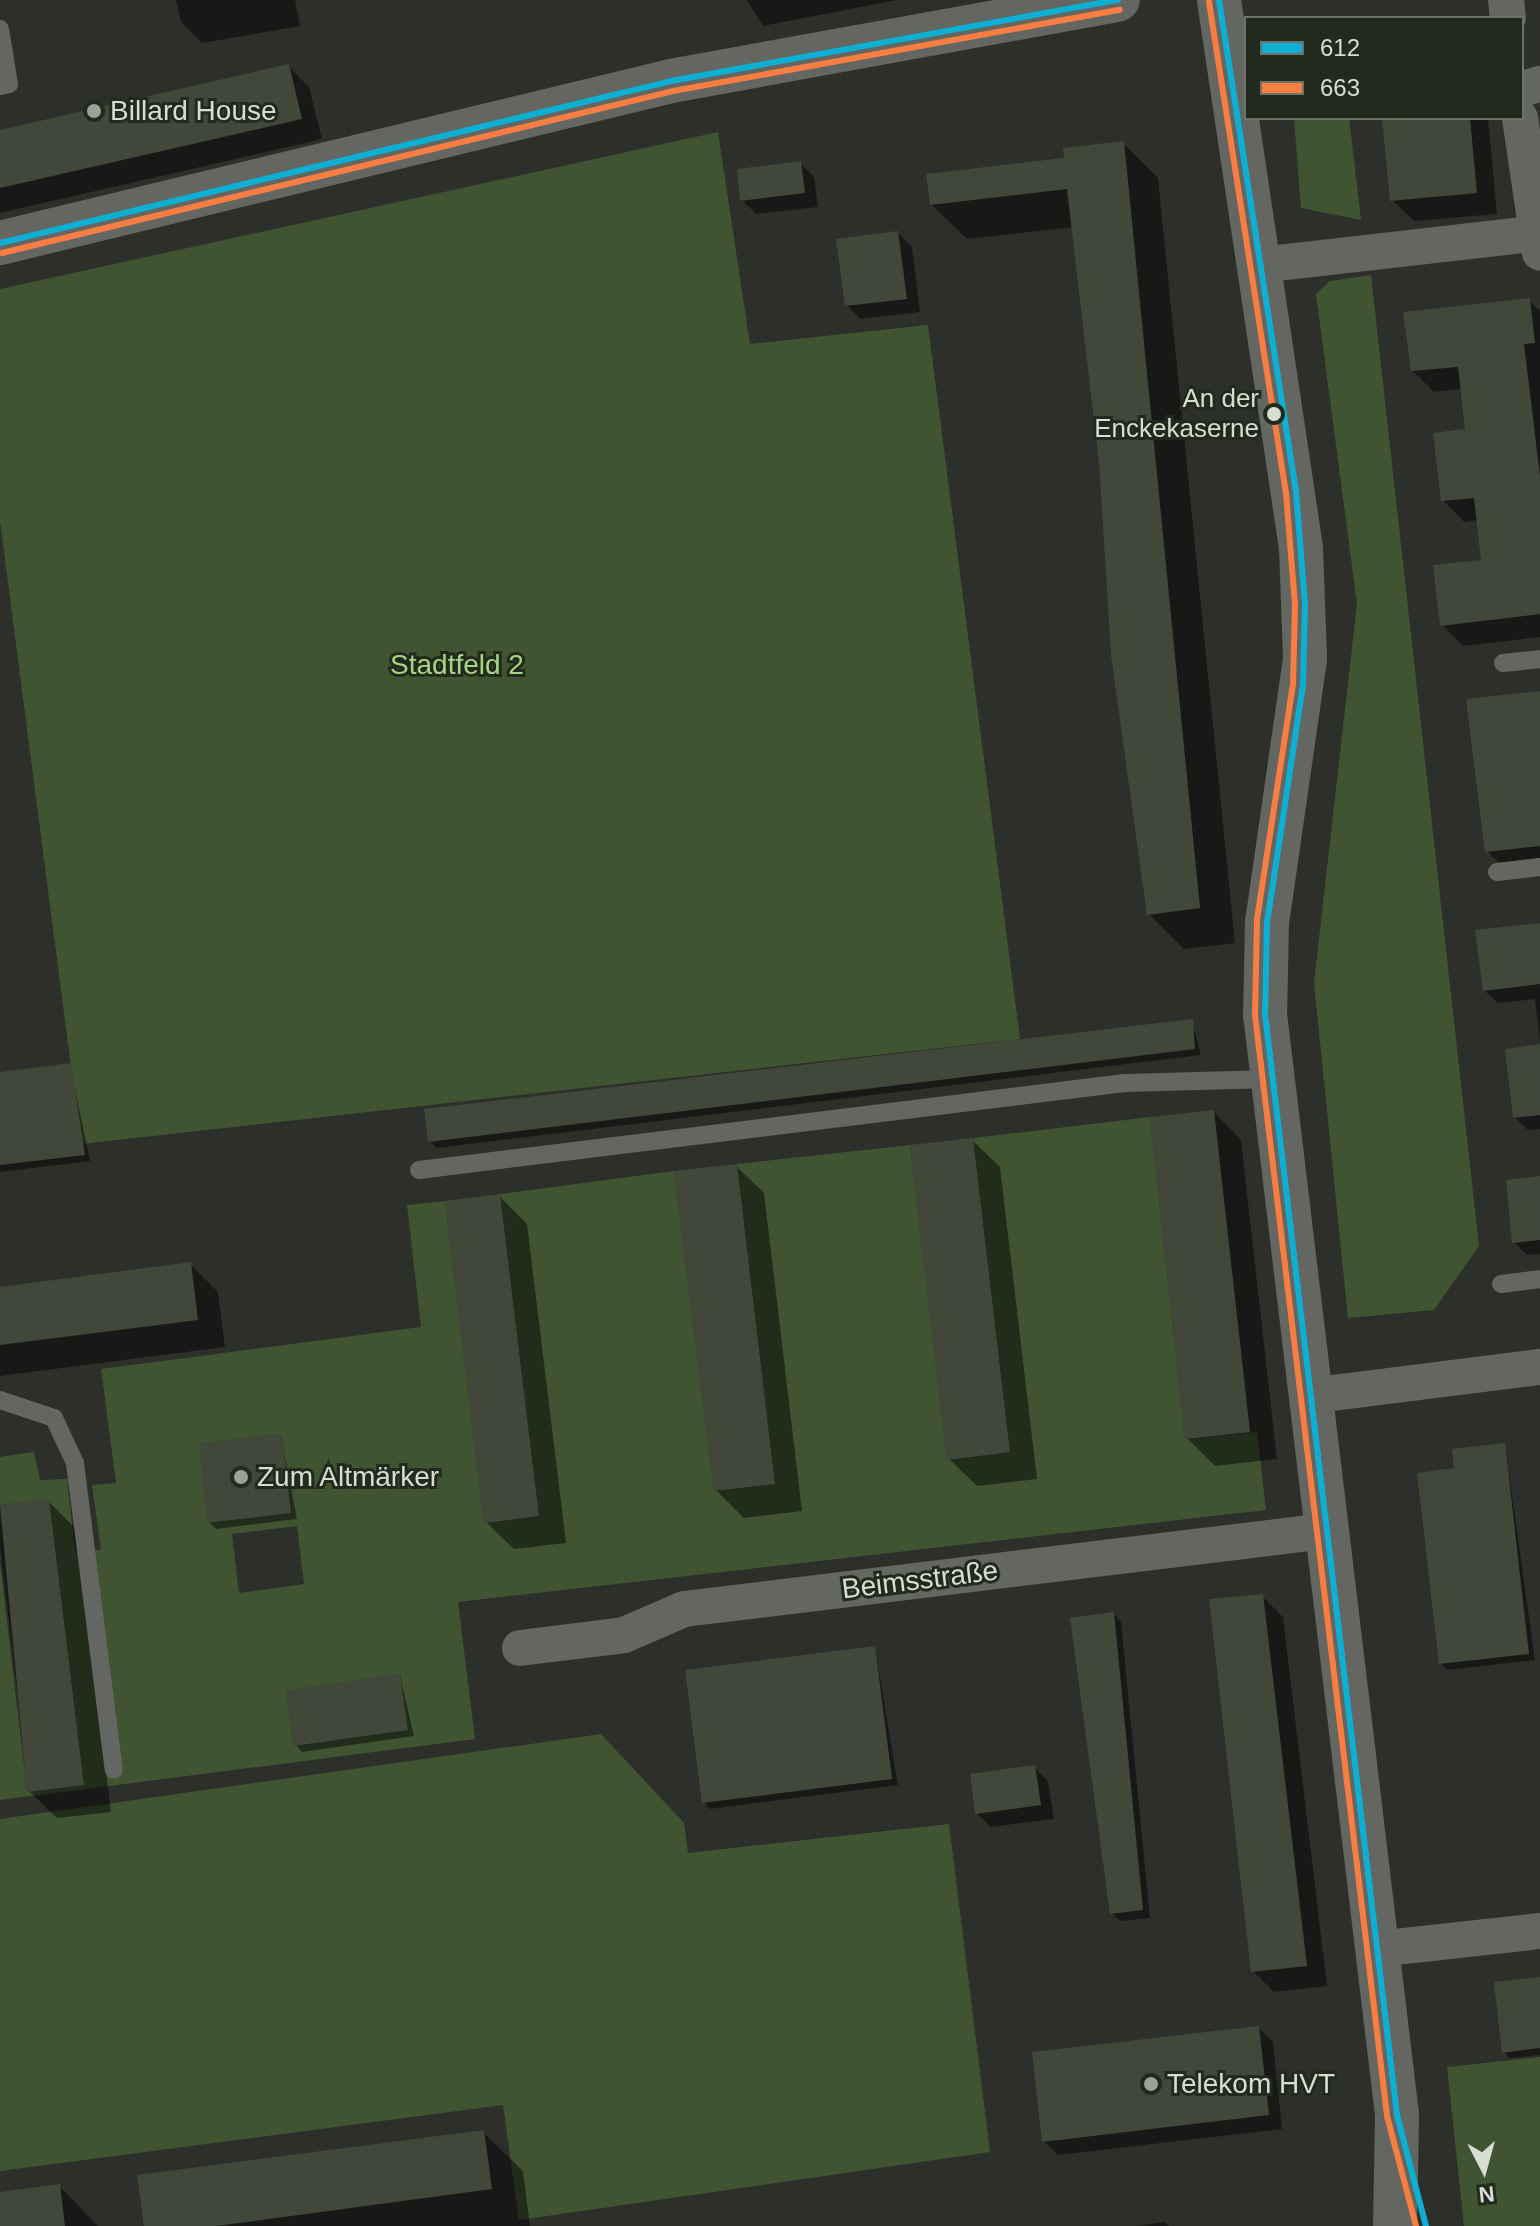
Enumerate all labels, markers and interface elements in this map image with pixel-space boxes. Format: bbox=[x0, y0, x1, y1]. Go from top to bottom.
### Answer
legend bbox=[1244, 16, 1524, 120]
text: 612 bbox=[1320, 34, 1360, 61]
text: 663 bbox=[1320, 74, 1360, 101]
place label: Billard House bbox=[110, 94, 277, 128]
marker: Billard House bbox=[85, 102, 103, 120]
place label: An der Enckekaserne bbox=[1094, 383, 1259, 444]
marker: An der Enckekaserne bbox=[1266, 406, 1282, 422]
park label: Stadtfeld 2 bbox=[390, 648, 524, 682]
place label: Zum Altmärker bbox=[257, 1460, 441, 1494]
marker: Zum Altmärker bbox=[232, 1468, 250, 1486]
street label: Beimsstraße bbox=[840, 1554, 1000, 1606]
place label: Telekom HVT bbox=[1167, 2067, 1335, 2101]
marker: Telekom HVT bbox=[1142, 2075, 1160, 2093]
north arrow bbox=[1444, 2130, 1524, 2210]
text: N bbox=[1477, 2181, 1496, 2208]

